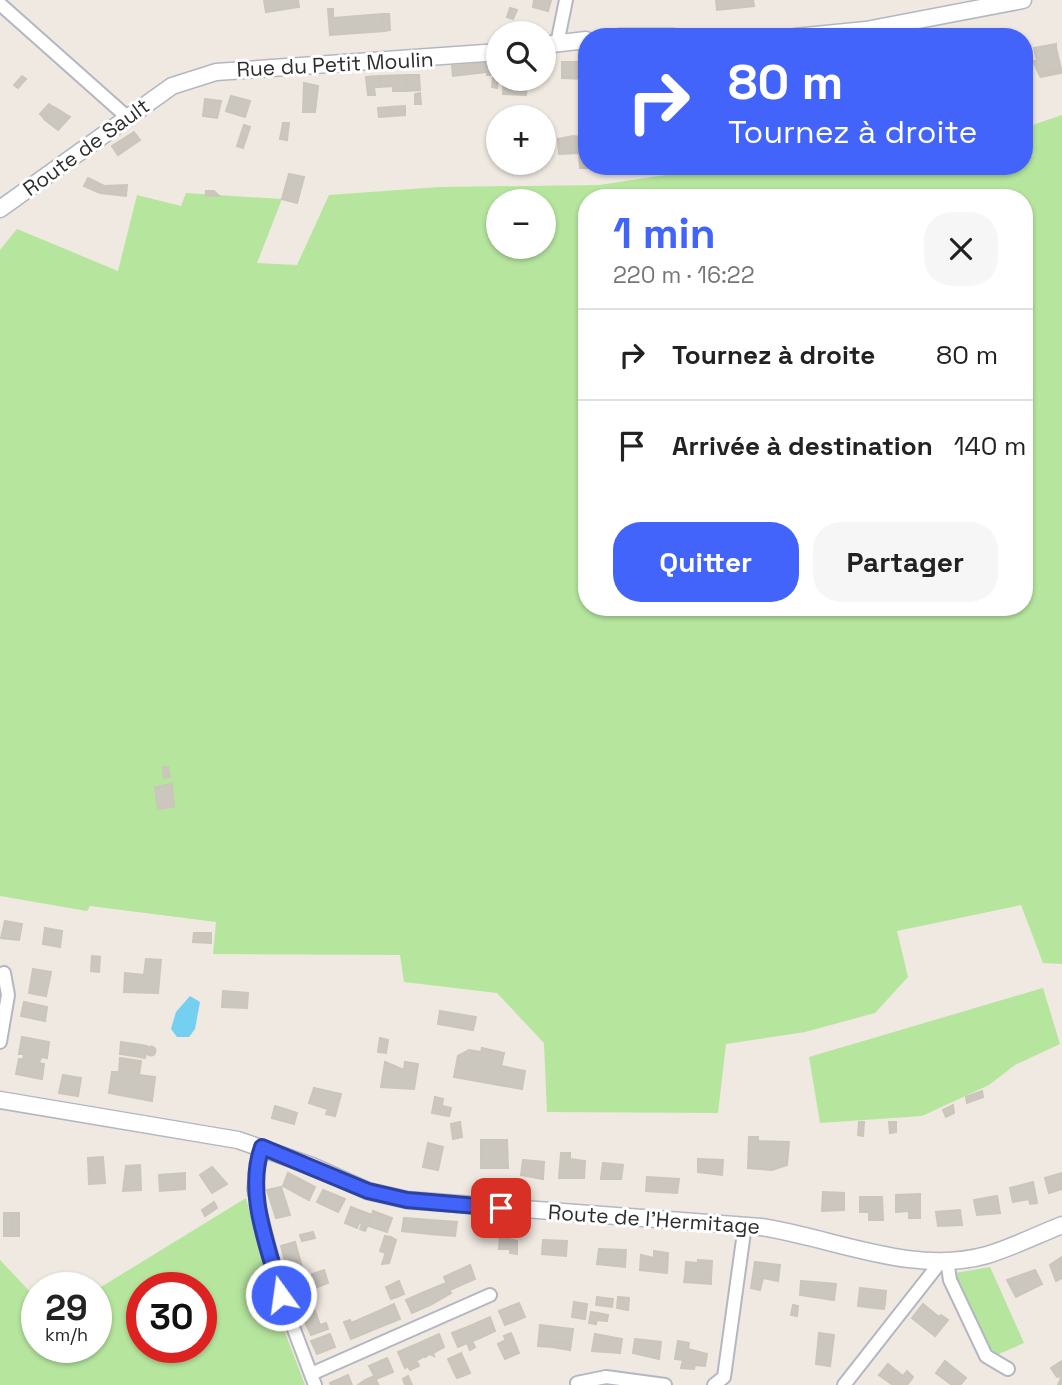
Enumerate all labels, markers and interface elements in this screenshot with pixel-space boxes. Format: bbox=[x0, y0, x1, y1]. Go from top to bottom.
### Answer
map controls bbox=[486, 21, 556, 259]
button: search bbox=[486, 21, 556, 91]
street label: Rue du Petit Moulin bbox=[236, 45, 434, 83]
text: 80 m bbox=[728, 51, 843, 113]
icon: right bbox=[613, 56, 704, 147]
street label: Route de Sault bbox=[17, 92, 155, 202]
button: + bbox=[486, 105, 556, 175]
text: Tournez à droite bbox=[728, 112, 977, 152]
button: − bbox=[486, 189, 556, 259]
text: 1 min bbox=[613, 207, 716, 260]
button: close bbox=[924, 212, 998, 286]
text: 220 m · 16:22 bbox=[613, 260, 755, 290]
icon: right bbox=[613, 336, 651, 374]
text: Tournez à droite bbox=[672, 338, 875, 372]
text: 80 m bbox=[936, 338, 998, 372]
icon: arrive bbox=[613, 427, 651, 465]
text: Arrivée à destination bbox=[672, 429, 933, 463]
text: 140 m bbox=[954, 429, 1026, 463]
button: Quitter bbox=[613, 522, 799, 602]
button: Partager bbox=[813, 522, 998, 602]
pin bbox=[471, 1178, 531, 1238]
icon: arrive bbox=[482, 1189, 520, 1227]
street label: Route de l'Hermitage bbox=[547, 1198, 761, 1240]
position arrow bbox=[244, 1258, 318, 1332]
speed limit sign: 30 bbox=[126, 1272, 217, 1363]
text: 29 bbox=[45, 1286, 88, 1330]
text: km/h bbox=[45, 1323, 88, 1346]

